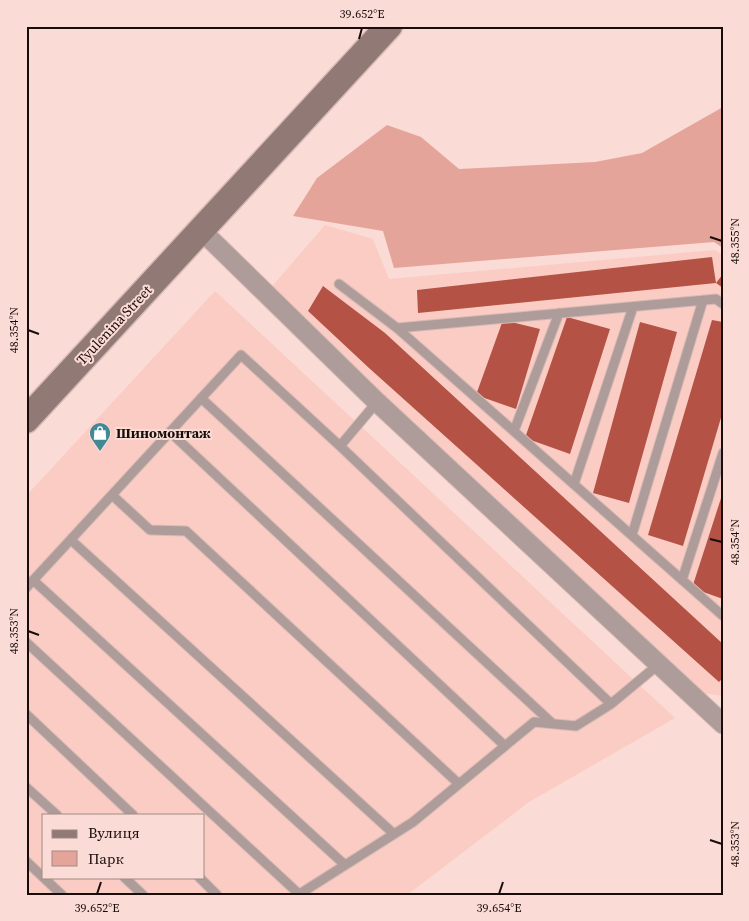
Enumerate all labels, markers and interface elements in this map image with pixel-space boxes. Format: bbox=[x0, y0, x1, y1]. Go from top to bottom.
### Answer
text: 39.652°E bbox=[340, 6, 384, 22]
text: 48.355°N bbox=[727, 218, 743, 264]
street label: Tyulenina Street bbox=[72, 280, 156, 369]
text: 48.354°N bbox=[6, 307, 22, 353]
shop icon: Шиномонтаж bbox=[88, 421, 112, 452]
place label: Шиномонтаж bbox=[116, 423, 211, 443]
text: 48.354°N bbox=[727, 519, 743, 565]
text: 48.353°N bbox=[6, 608, 22, 654]
legend bbox=[42, 814, 205, 878]
text: 48.353°N bbox=[727, 821, 743, 867]
text: Вулиця bbox=[88, 822, 140, 843]
text: Парк bbox=[88, 848, 124, 869]
text: 39.652°E bbox=[75, 900, 119, 916]
text: 39.654°E bbox=[477, 900, 521, 916]

